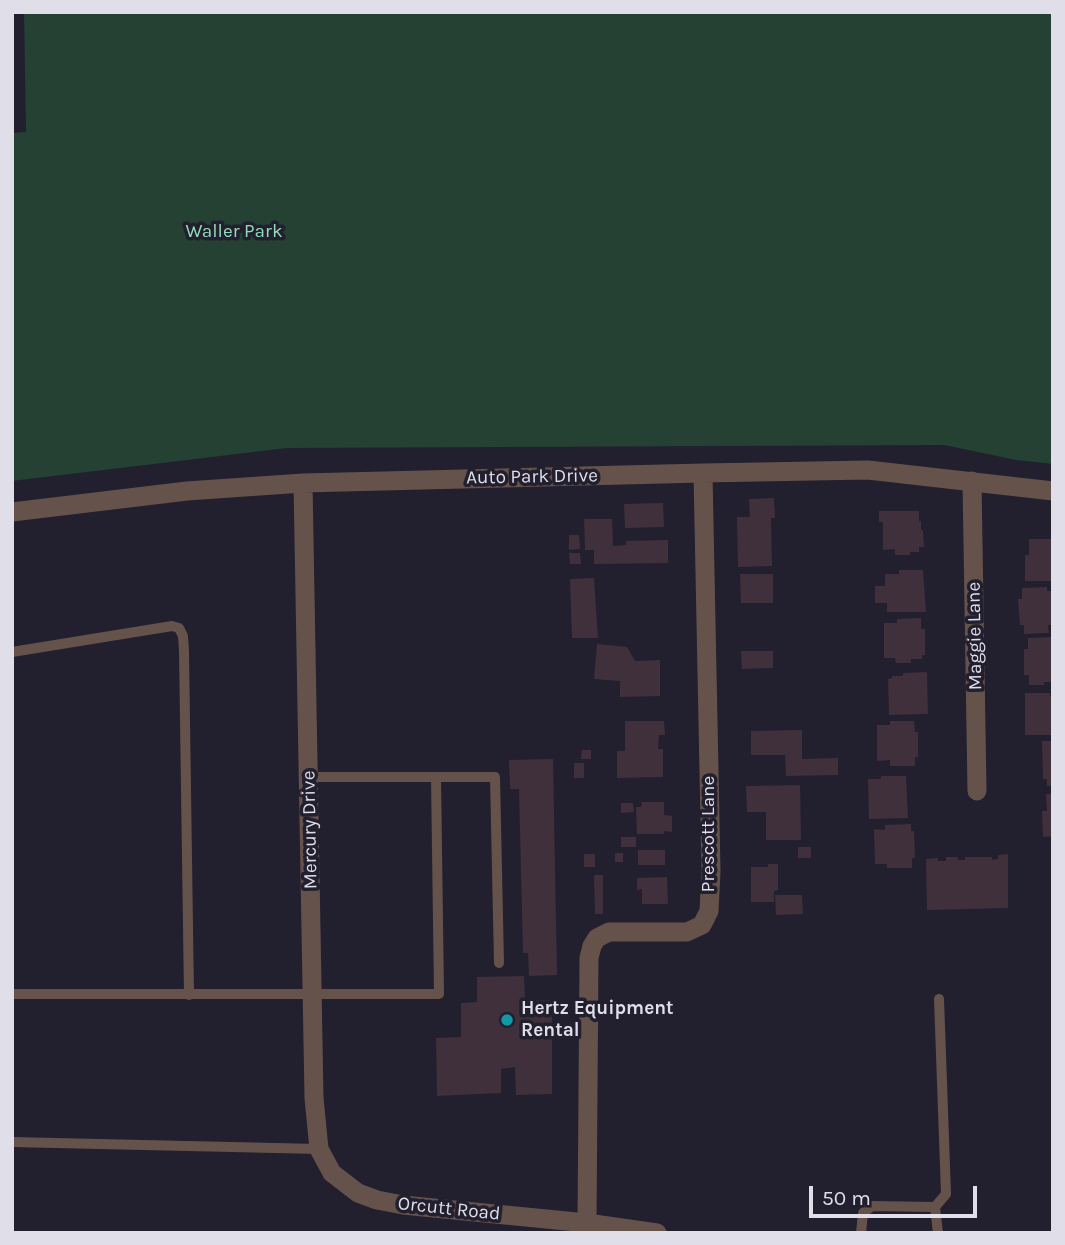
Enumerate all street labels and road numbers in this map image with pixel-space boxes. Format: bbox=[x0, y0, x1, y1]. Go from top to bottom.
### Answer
street label: Auto Park Drive bbox=[466, 464, 598, 490]
street label: Maggie Lane bbox=[963, 582, 987, 690]
street label: Mercury Drive bbox=[298, 770, 322, 890]
street label: Prescott Lane bbox=[698, 776, 720, 892]
street label: Orcutt Road bbox=[397, 1192, 501, 1226]

